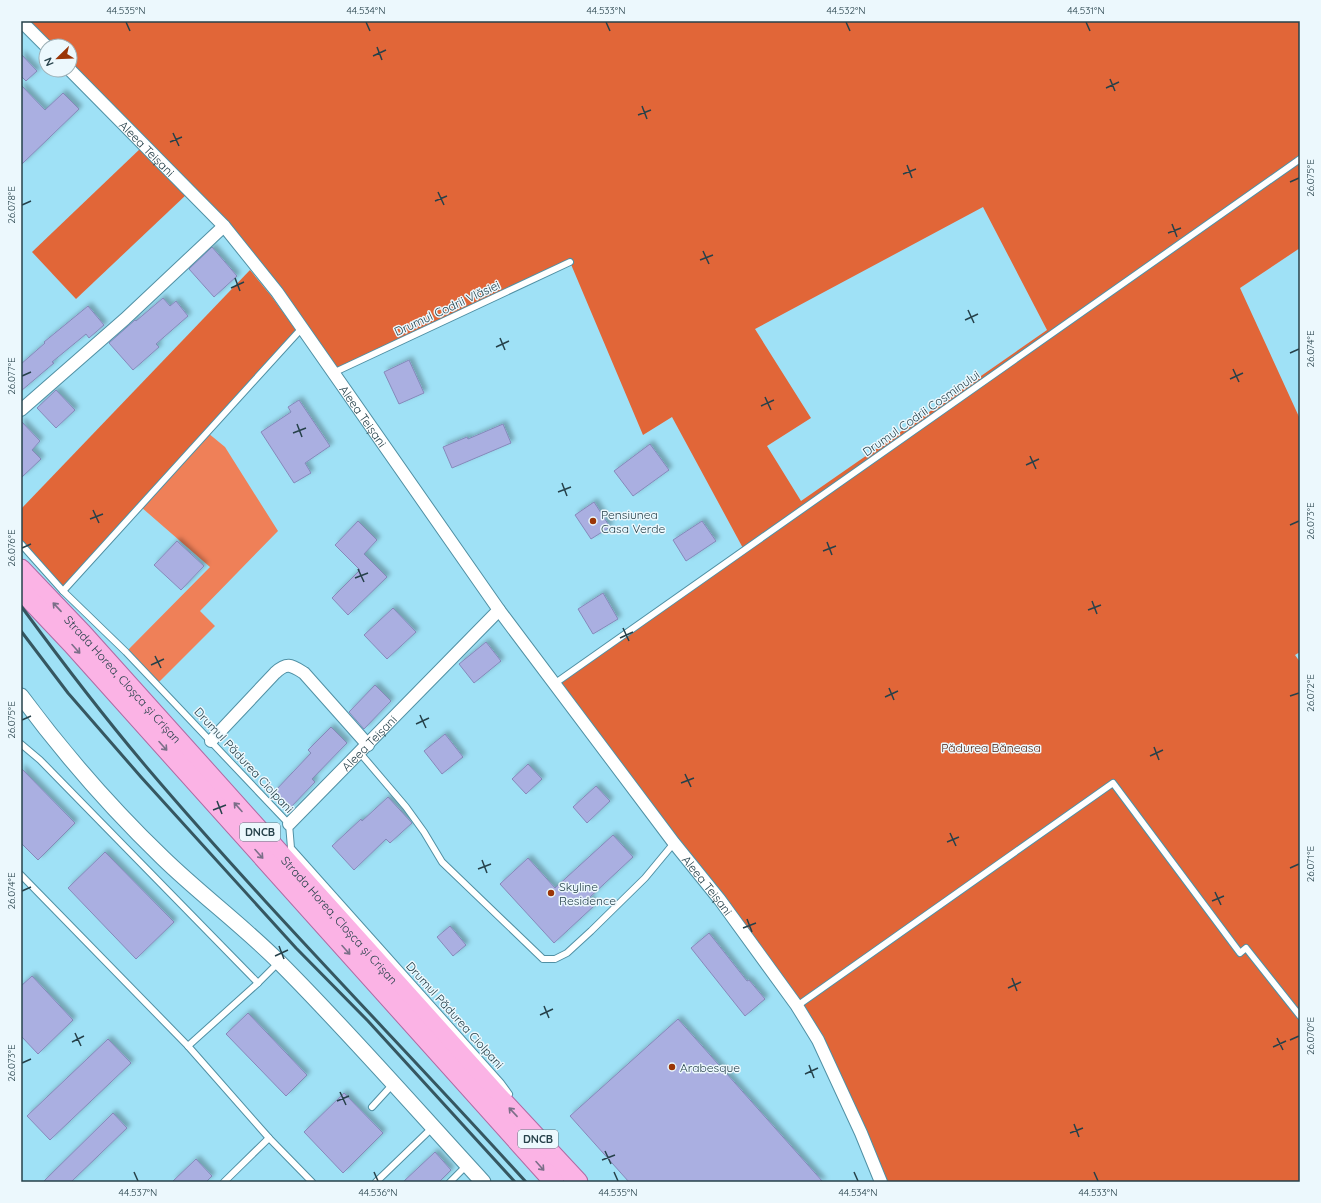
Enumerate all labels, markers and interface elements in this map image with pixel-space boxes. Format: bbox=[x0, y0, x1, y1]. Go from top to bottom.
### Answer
text: 44.535°N bbox=[106, 4, 146, 17]
text: 44.534°N bbox=[347, 4, 385, 17]
text: 44.533°N bbox=[587, 4, 625, 17]
text: 44.532°N bbox=[826, 4, 866, 17]
text: 44.531°N bbox=[1067, 4, 1105, 17]
north arrow bbox=[38, 38, 78, 78]
text: N bbox=[41, 55, 57, 68]
street label: Aleea Teișani bbox=[117, 117, 178, 179]
text: 26.075°E bbox=[1304, 159, 1317, 197]
text: 26.078°E bbox=[5, 186, 18, 224]
street label: Drumul Codrii Vlăsiei bbox=[392, 277, 502, 339]
text: 26.074°E bbox=[1304, 330, 1317, 368]
text: 26.077°E bbox=[5, 357, 18, 395]
street label: Drumul Codrii Cosminului bbox=[860, 367, 982, 459]
street label: Aleea Teișani bbox=[337, 382, 390, 450]
text: 26.073°E bbox=[1304, 502, 1317, 540]
place label: Pensiunea Casa Verde bbox=[601, 507, 665, 536]
marker: Pensiunea Casa Verde bbox=[588, 516, 598, 526]
text: 26.076°E bbox=[5, 529, 18, 567]
one-way arrow bbox=[53, 602, 62, 612]
street label: Strada Horea, Cloșca și Crișan bbox=[61, 612, 185, 746]
one-way arrow bbox=[72, 644, 81, 655]
text: 26.072°E bbox=[1304, 674, 1317, 712]
text: 26.075°E bbox=[5, 701, 18, 739]
street label: Drumul Pădurea Ciolpani bbox=[191, 704, 297, 816]
street label: Aleea Teișani bbox=[338, 712, 399, 774]
park label: Pădurea Băneasa bbox=[941, 740, 1041, 755]
one-way arrow bbox=[158, 741, 168, 751]
one-way arrow bbox=[233, 802, 243, 812]
road number: DNCB bbox=[240, 823, 280, 841]
text: 26.071°E bbox=[1304, 845, 1317, 882]
one-way arrow bbox=[254, 848, 263, 859]
street label: Aleea Teișani bbox=[679, 852, 736, 918]
street label: Strada Horea, Cloșca și Crișan bbox=[278, 853, 401, 987]
text: 26.074°E bbox=[5, 872, 18, 910]
place label: Skyline Residence bbox=[559, 879, 616, 908]
marker: Skyline Residence bbox=[546, 888, 556, 898]
one-way arrow bbox=[341, 945, 350, 956]
street label: Drumul Pădurea Ciolpani bbox=[403, 958, 507, 1072]
text: 26.070°E bbox=[1304, 1017, 1317, 1055]
text: 26.073°E bbox=[5, 1044, 18, 1082]
place label: Arabesque bbox=[680, 1060, 740, 1075]
marker: Arabesque bbox=[667, 1062, 677, 1072]
one-way arrow bbox=[508, 1107, 518, 1117]
road number: DNCB bbox=[518, 1130, 558, 1148]
one-way arrow bbox=[535, 1161, 544, 1171]
text: 44.537°N bbox=[119, 1186, 157, 1199]
text: 44.536°N bbox=[358, 1186, 398, 1199]
text: 44.535°N bbox=[598, 1186, 638, 1199]
text: 44.534°N bbox=[839, 1186, 877, 1199]
text: 44.533°N bbox=[1079, 1186, 1117, 1199]

